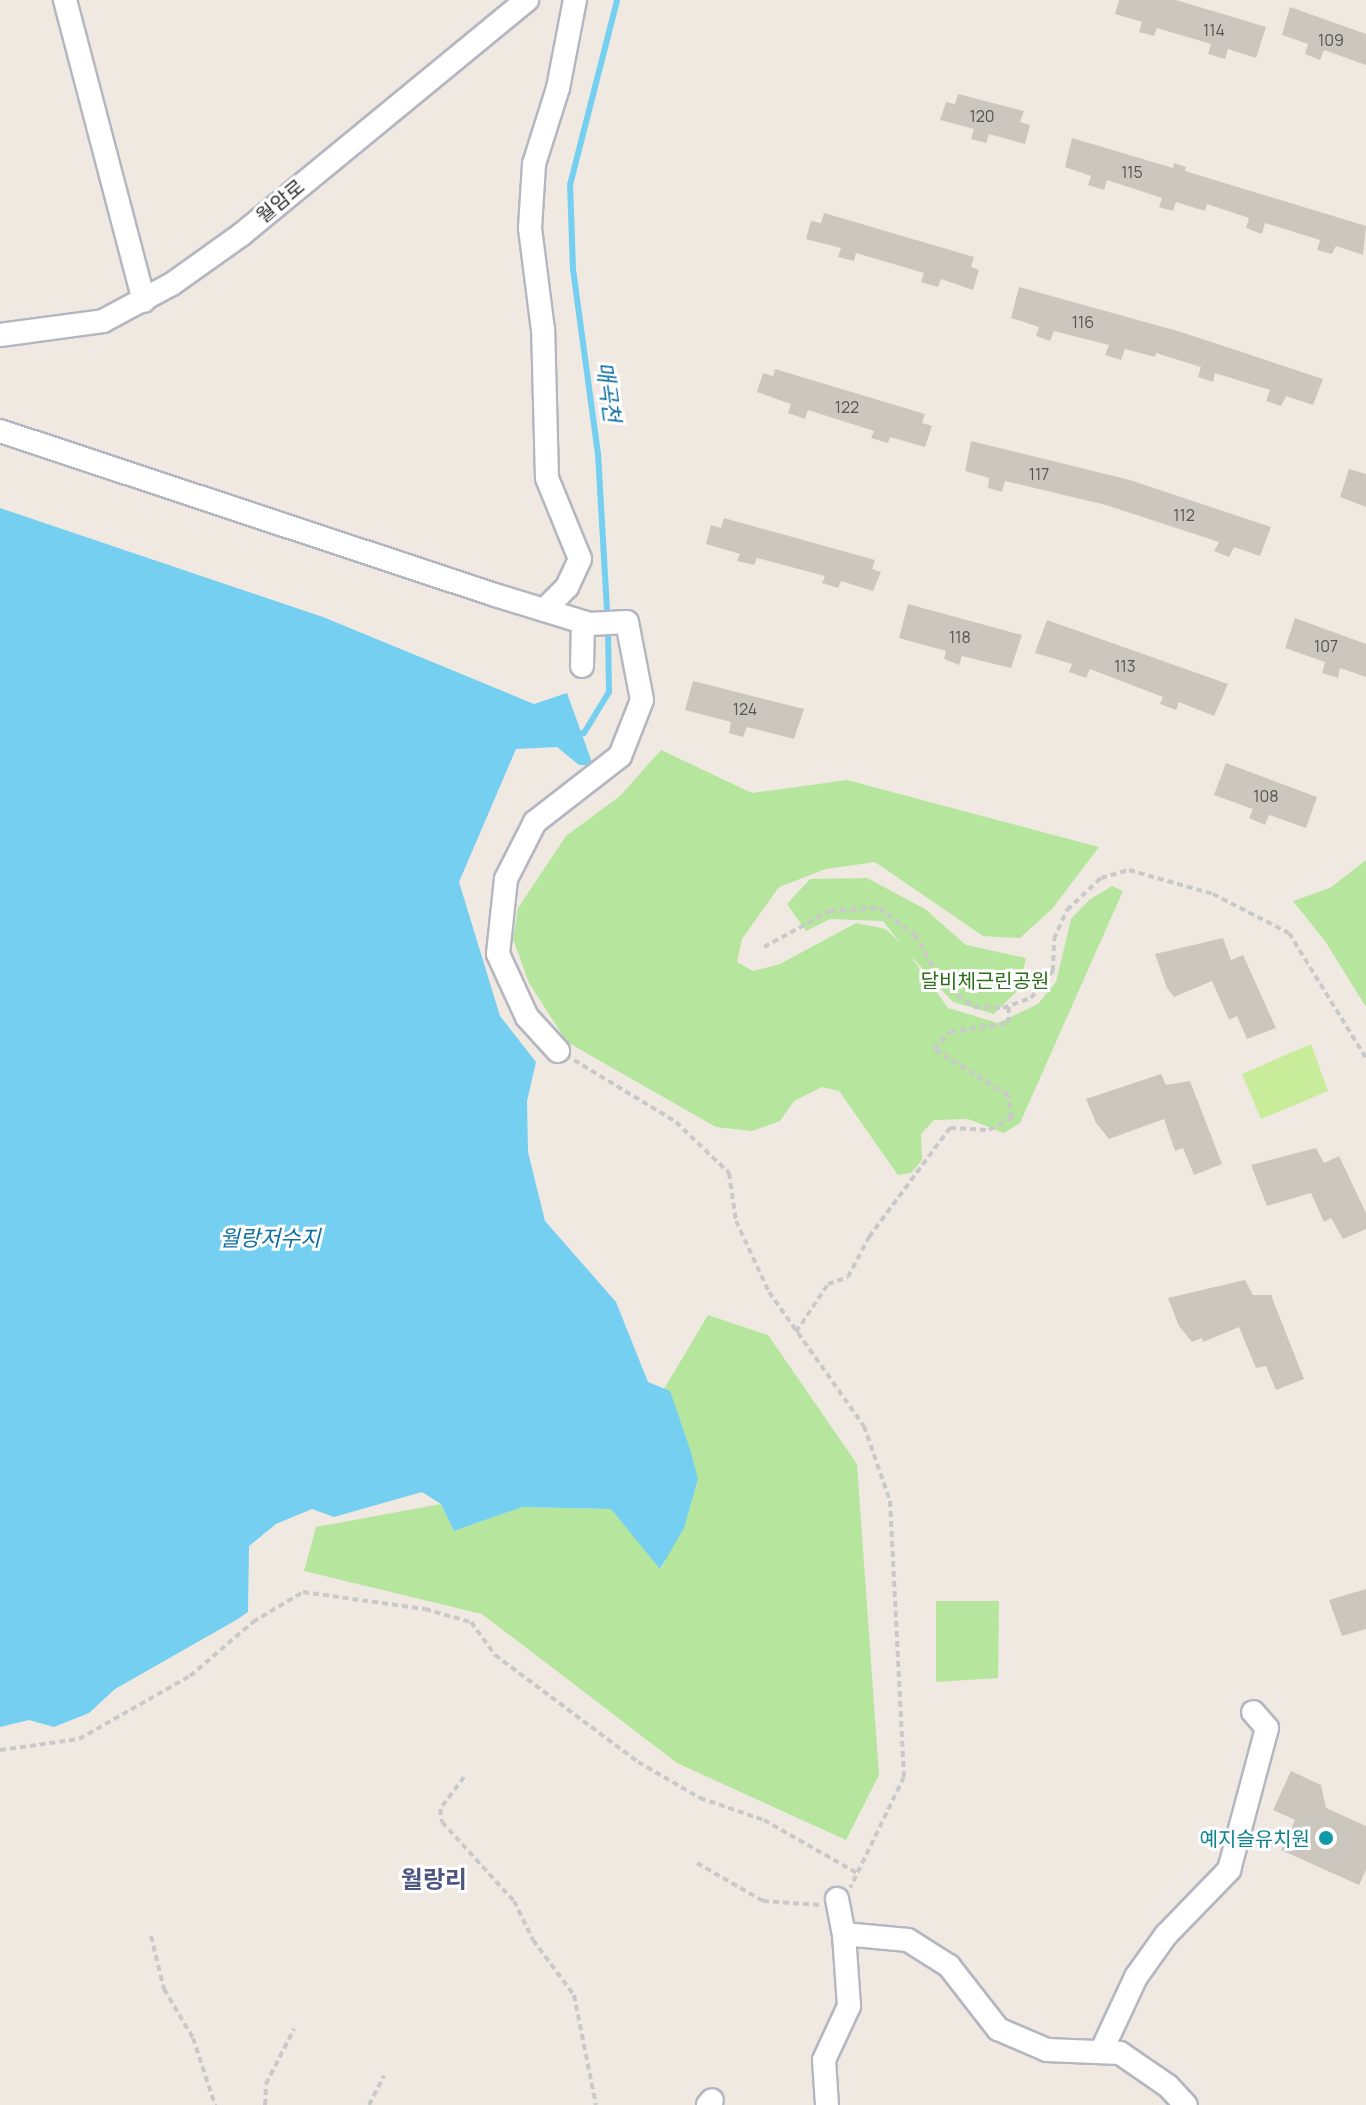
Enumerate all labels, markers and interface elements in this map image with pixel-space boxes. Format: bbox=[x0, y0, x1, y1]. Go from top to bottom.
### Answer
house number: 114 bbox=[1203, 20, 1225, 40]
house number: 109 bbox=[1318, 30, 1344, 50]
house number: 120 bbox=[969, 106, 995, 126]
house number: 115 bbox=[1121, 162, 1143, 182]
street label: 월암로 bbox=[251, 174, 309, 228]
house number: 116 bbox=[1072, 312, 1094, 332]
water label: 매곡천 bbox=[591, 360, 625, 424]
house number: 122 bbox=[835, 397, 859, 417]
house number: 117 bbox=[1029, 464, 1049, 484]
house number: 112 bbox=[1173, 505, 1195, 525]
house number: 118 bbox=[949, 627, 971, 647]
house number: 107 bbox=[1314, 636, 1338, 656]
house number: 113 bbox=[1114, 656, 1136, 676]
house number: 124 bbox=[733, 699, 757, 719]
house number: 108 bbox=[1253, 786, 1279, 806]
park label: 달비체근린공원 bbox=[921, 968, 1049, 992]
water label: 월랑저수지 bbox=[219, 1226, 321, 1252]
place label: 예지슬유치원 bbox=[1200, 1826, 1310, 1850]
marker: 예지슬유치원 bbox=[1317, 1829, 1335, 1847]
district label: 월랑리 bbox=[401, 1865, 467, 1893]

